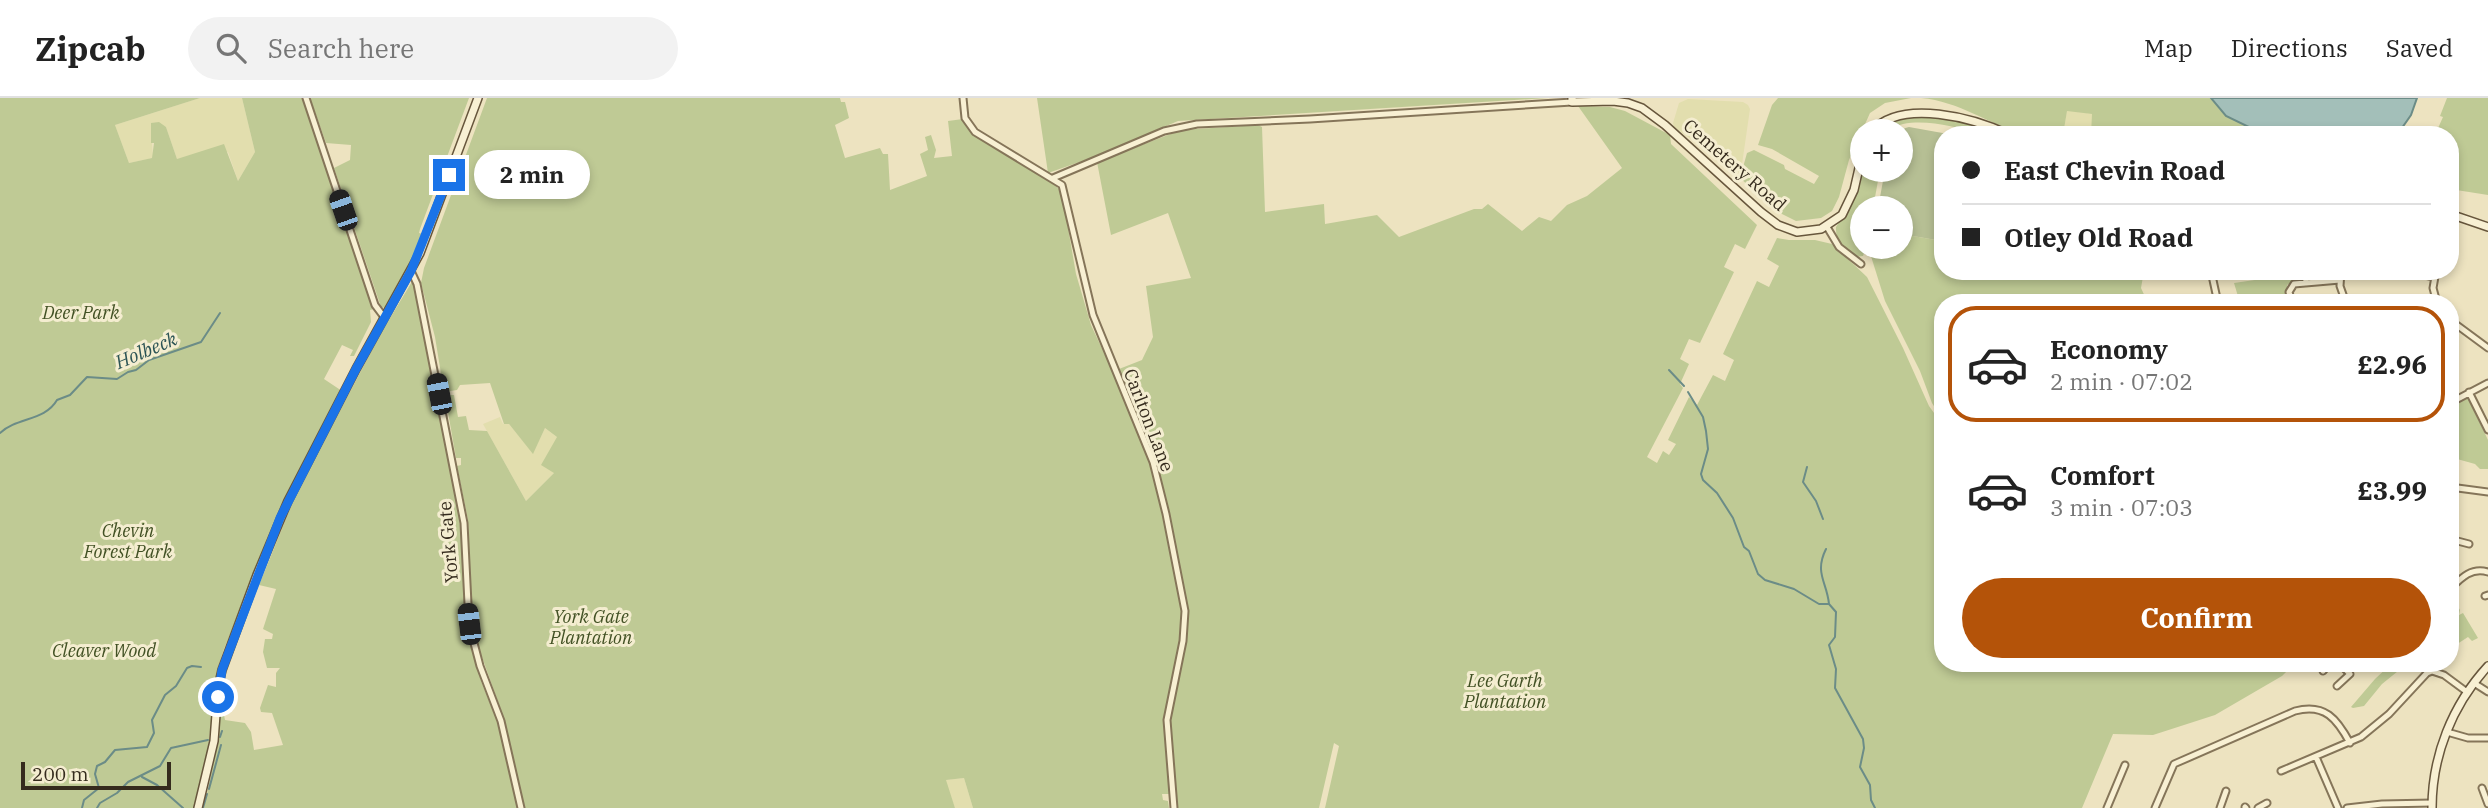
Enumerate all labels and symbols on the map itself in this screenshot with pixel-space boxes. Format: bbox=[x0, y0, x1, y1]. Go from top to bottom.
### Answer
street label: Cemetery Road bbox=[1679, 114, 1791, 216]
callout: 2 min bbox=[474, 150, 589, 200]
route end bbox=[433, 159, 465, 191]
car bbox=[327, 187, 360, 233]
park label: Deer Park bbox=[41, 301, 120, 324]
water label: Holbeck bbox=[110, 326, 181, 374]
street label: Carlton Lane bbox=[1119, 365, 1179, 475]
car bbox=[425, 371, 454, 417]
street label: York Gate bbox=[433, 500, 463, 584]
park label: Chevin Forest Park bbox=[83, 519, 173, 563]
car bbox=[457, 602, 482, 646]
park label: York Gate Plantation bbox=[549, 605, 633, 649]
park label: Cleaver Wood bbox=[52, 639, 156, 662]
park label: Lee Garth Plantation bbox=[1463, 669, 1547, 713]
route start bbox=[202, 681, 234, 713]
scale bar bbox=[21, 759, 172, 791]

